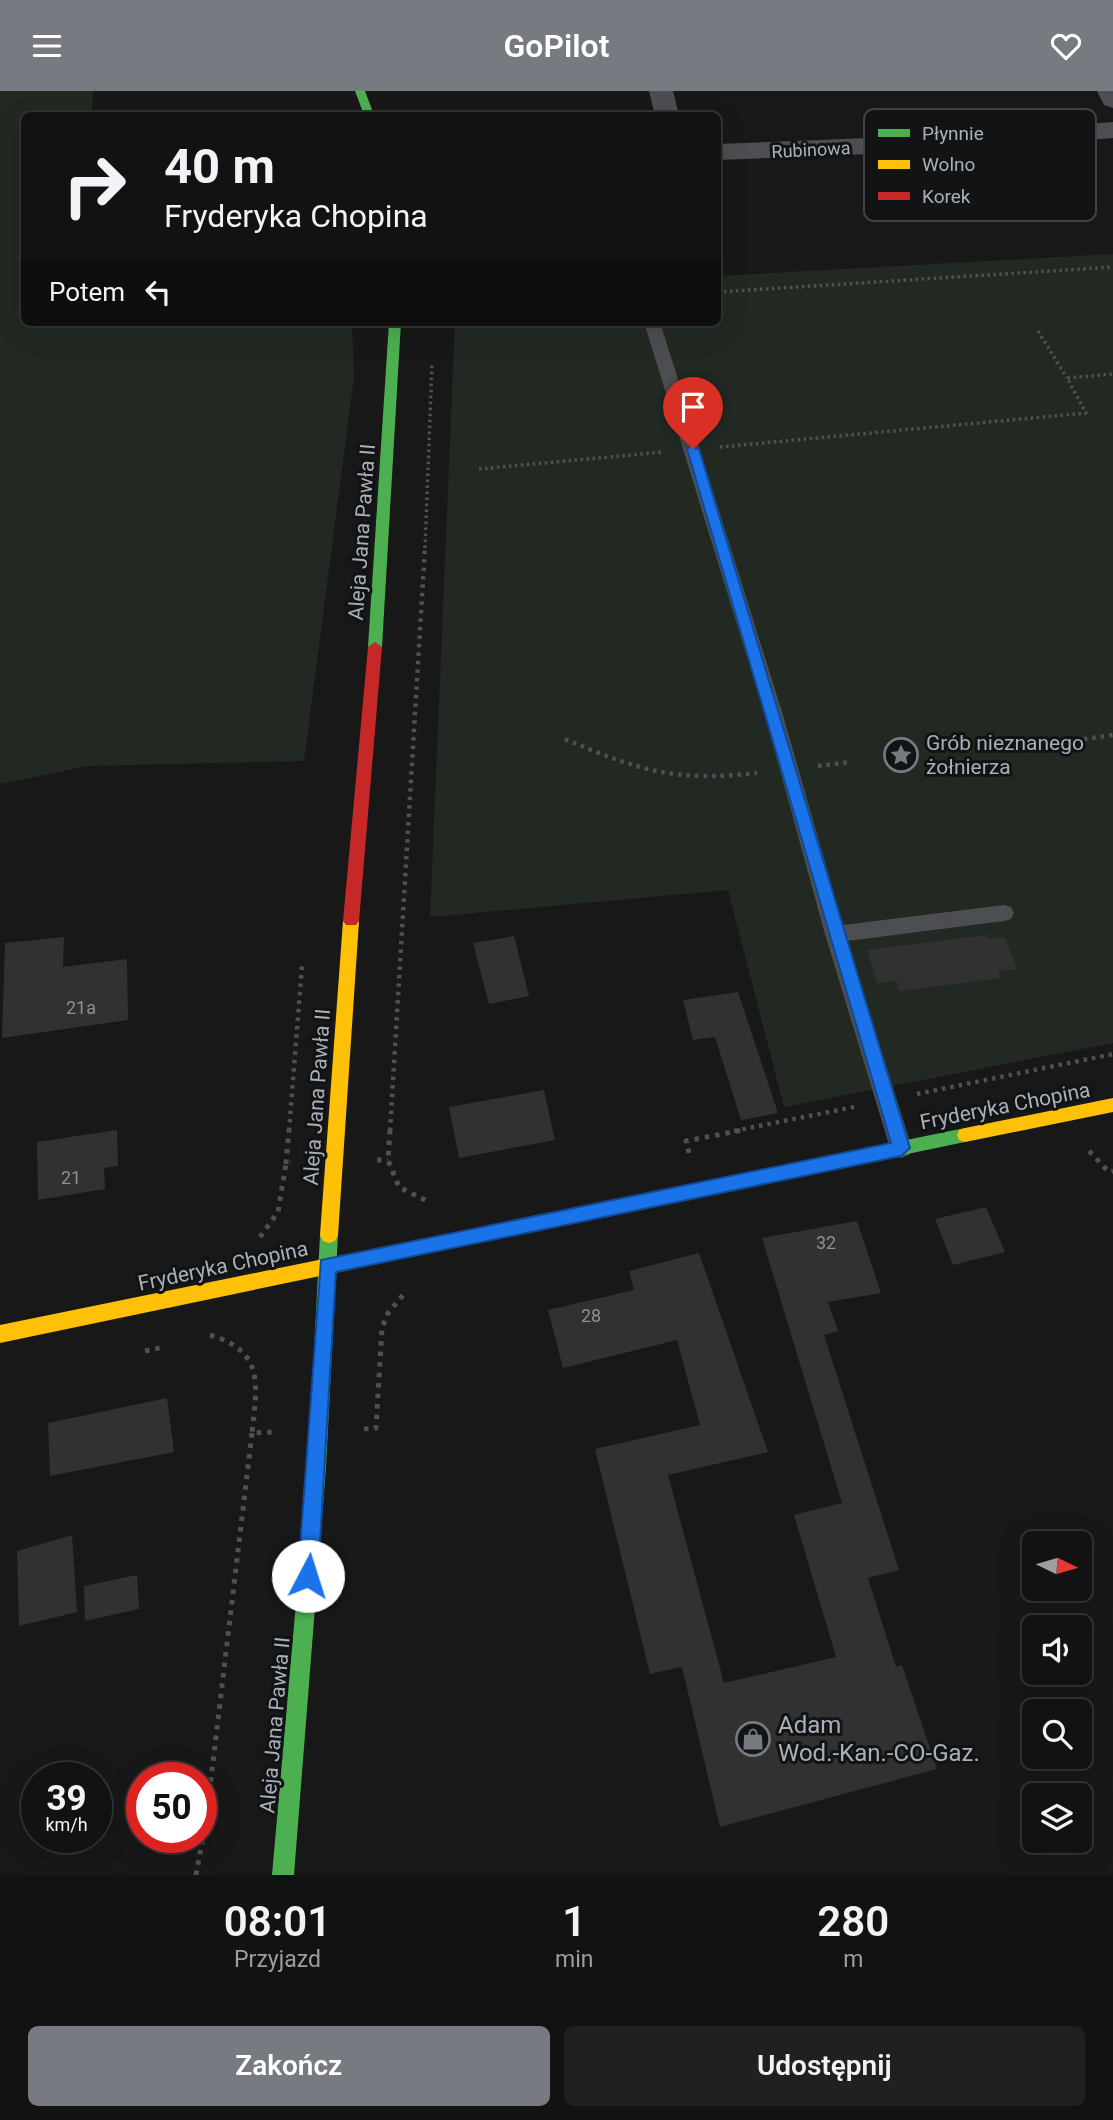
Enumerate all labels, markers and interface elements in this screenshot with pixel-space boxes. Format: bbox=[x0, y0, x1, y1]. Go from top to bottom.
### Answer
icon: menu bbox=[28, 27, 66, 65]
text: GoPilot bbox=[504, 27, 609, 65]
icon: heart bbox=[1047, 27, 1085, 65]
legend bbox=[864, 109, 1096, 221]
text: Płynnie bbox=[922, 122, 984, 145]
street label: Rubinowa bbox=[771, 137, 851, 162]
text: 40 m bbox=[164, 138, 275, 195]
icon: right bbox=[49, 140, 140, 231]
text: Wolno bbox=[922, 153, 975, 176]
text: Korek bbox=[922, 185, 971, 208]
text: Fryderyka Chopina bbox=[164, 197, 428, 235]
icon: left bbox=[139, 273, 177, 311]
text: Potem bbox=[49, 277, 125, 307]
pin bbox=[663, 377, 723, 449]
icon: arrive bbox=[674, 388, 712, 426]
street label: Aleja Jana Pawła II bbox=[344, 443, 380, 621]
place label: Grób nieznanego żołnierza bbox=[926, 731, 1084, 779]
place icon: Grób nieznanego żołnierza bbox=[882, 736, 920, 774]
house number: 21a bbox=[66, 997, 96, 1018]
street label: Aleja Jana Pawła II bbox=[299, 1008, 335, 1186]
street label: Fryderyka Chopina bbox=[918, 1078, 1092, 1134]
house number: 21 bbox=[61, 1167, 81, 1188]
house number: 32 bbox=[816, 1232, 836, 1253]
street label: Fryderyka Chopina bbox=[136, 1236, 310, 1296]
house number: 28 bbox=[581, 1305, 601, 1326]
north arrow bbox=[1022, 1531, 1092, 1601]
map controls bbox=[1022, 1531, 1092, 1853]
position arrow bbox=[271, 1539, 345, 1613]
button: sound bbox=[1022, 1615, 1092, 1685]
street label: Aleja Jana Pawła II bbox=[255, 1636, 295, 1814]
button: search bbox=[1022, 1699, 1092, 1769]
place label: Adam Wod.-Kan.-CO-Gaz. bbox=[778, 1711, 980, 1767]
shop icon: Adam Wod.-Kan.-CO-Gaz. bbox=[734, 1720, 772, 1758]
speed limit sign: 50 bbox=[126, 1762, 217, 1853]
text: 39 bbox=[46, 1778, 87, 1819]
button: layers bbox=[1022, 1783, 1092, 1853]
text: km/h bbox=[45, 1814, 88, 1835]
text: 08:01 bbox=[224, 1897, 331, 1946]
text: 1 bbox=[562, 1897, 586, 1946]
text: 280 bbox=[817, 1897, 889, 1946]
text: Przyjazd bbox=[234, 1946, 321, 1973]
text: min bbox=[555, 1946, 593, 1973]
text: m bbox=[843, 1946, 863, 1973]
button: Zakończ bbox=[28, 2026, 550, 2106]
button: Udostępnij bbox=[564, 2026, 1085, 2106]

